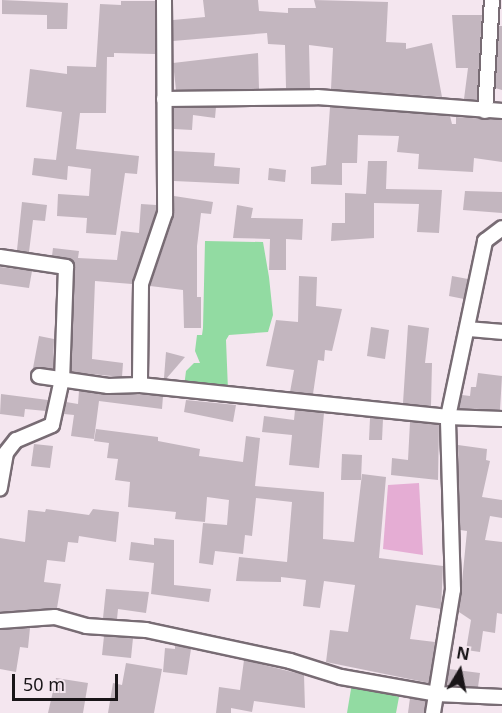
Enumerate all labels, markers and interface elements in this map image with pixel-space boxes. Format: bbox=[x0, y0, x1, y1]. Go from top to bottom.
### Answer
north arrow bbox=[430, 641, 490, 701]
text: N bbox=[455, 641, 471, 665]
scale bar bbox=[15, 662, 122, 700]
text: 50 m bbox=[23, 672, 65, 696]

